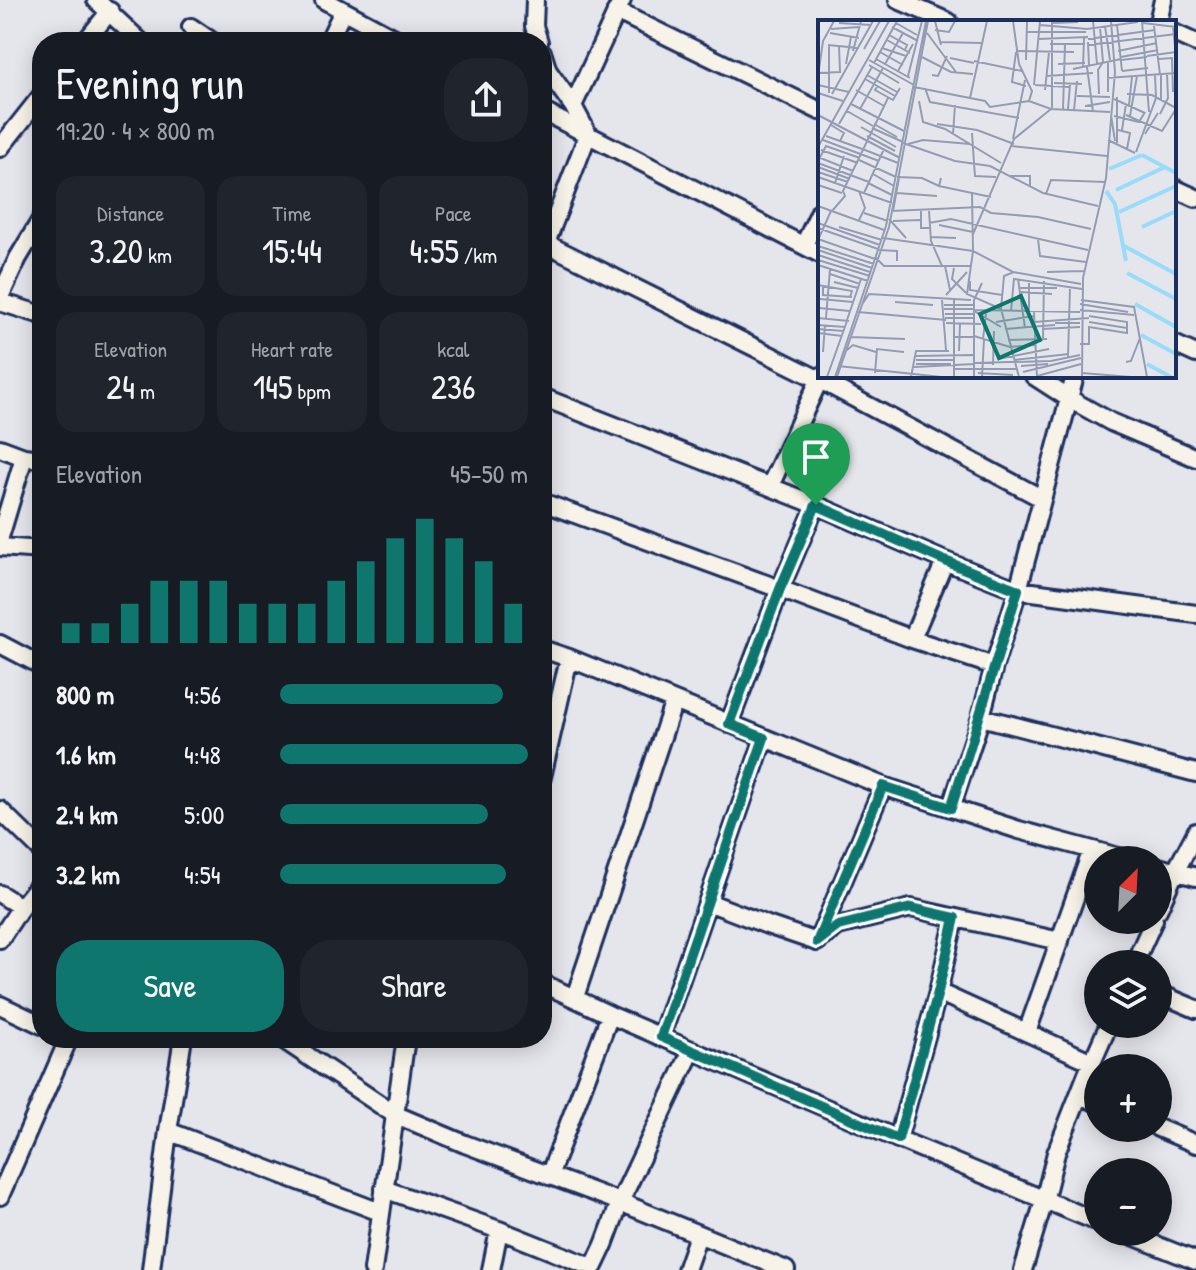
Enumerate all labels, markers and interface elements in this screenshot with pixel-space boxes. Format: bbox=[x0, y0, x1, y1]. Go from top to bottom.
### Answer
inset map bbox=[818, 20, 1176, 378]
text: Evening run bbox=[56, 53, 244, 113]
button: share bbox=[444, 58, 528, 142]
text: 19:20 · 4 × 800 m bbox=[56, 113, 215, 148]
text: Distance bbox=[97, 198, 164, 228]
text: Time bbox=[273, 198, 311, 228]
text: Pace bbox=[435, 198, 472, 228]
text: 3.20 bbox=[89, 228, 143, 274]
text: 15:44 bbox=[262, 228, 322, 274]
text: 4:55 bbox=[409, 228, 459, 274]
text: km bbox=[143, 240, 172, 270]
text: /km bbox=[459, 240, 497, 270]
text: Elevation bbox=[94, 334, 167, 364]
text: Heart rate bbox=[251, 334, 333, 364]
text: kcal bbox=[437, 334, 469, 364]
text: 24 bbox=[106, 364, 135, 410]
text: 145 bbox=[253, 364, 292, 410]
text: 236 bbox=[431, 364, 476, 410]
text: m bbox=[135, 376, 155, 406]
text: bpm bbox=[292, 376, 331, 406]
pin bbox=[782, 423, 850, 505]
icon: arrive bbox=[794, 435, 838, 479]
text: Elevation bbox=[56, 456, 142, 491]
text: 45–50 m bbox=[450, 456, 528, 491]
text: 800 m bbox=[56, 677, 114, 712]
text: 4:56 bbox=[184, 677, 221, 712]
text: 1.6 km bbox=[56, 737, 116, 772]
text: 4:48 bbox=[184, 737, 221, 772]
text: 2.4 km bbox=[56, 797, 118, 832]
text: 5:00 bbox=[184, 797, 224, 832]
north arrow bbox=[1084, 846, 1172, 934]
map controls bbox=[1084, 846, 1172, 1246]
text: 3.2 km bbox=[56, 857, 120, 892]
text: 4:54 bbox=[184, 857, 221, 892]
button: Save bbox=[56, 940, 284, 1032]
button: Share bbox=[300, 940, 528, 1032]
button: layers bbox=[1084, 950, 1172, 1038]
button: + bbox=[1084, 1054, 1172, 1142]
button: − bbox=[1084, 1158, 1172, 1246]

